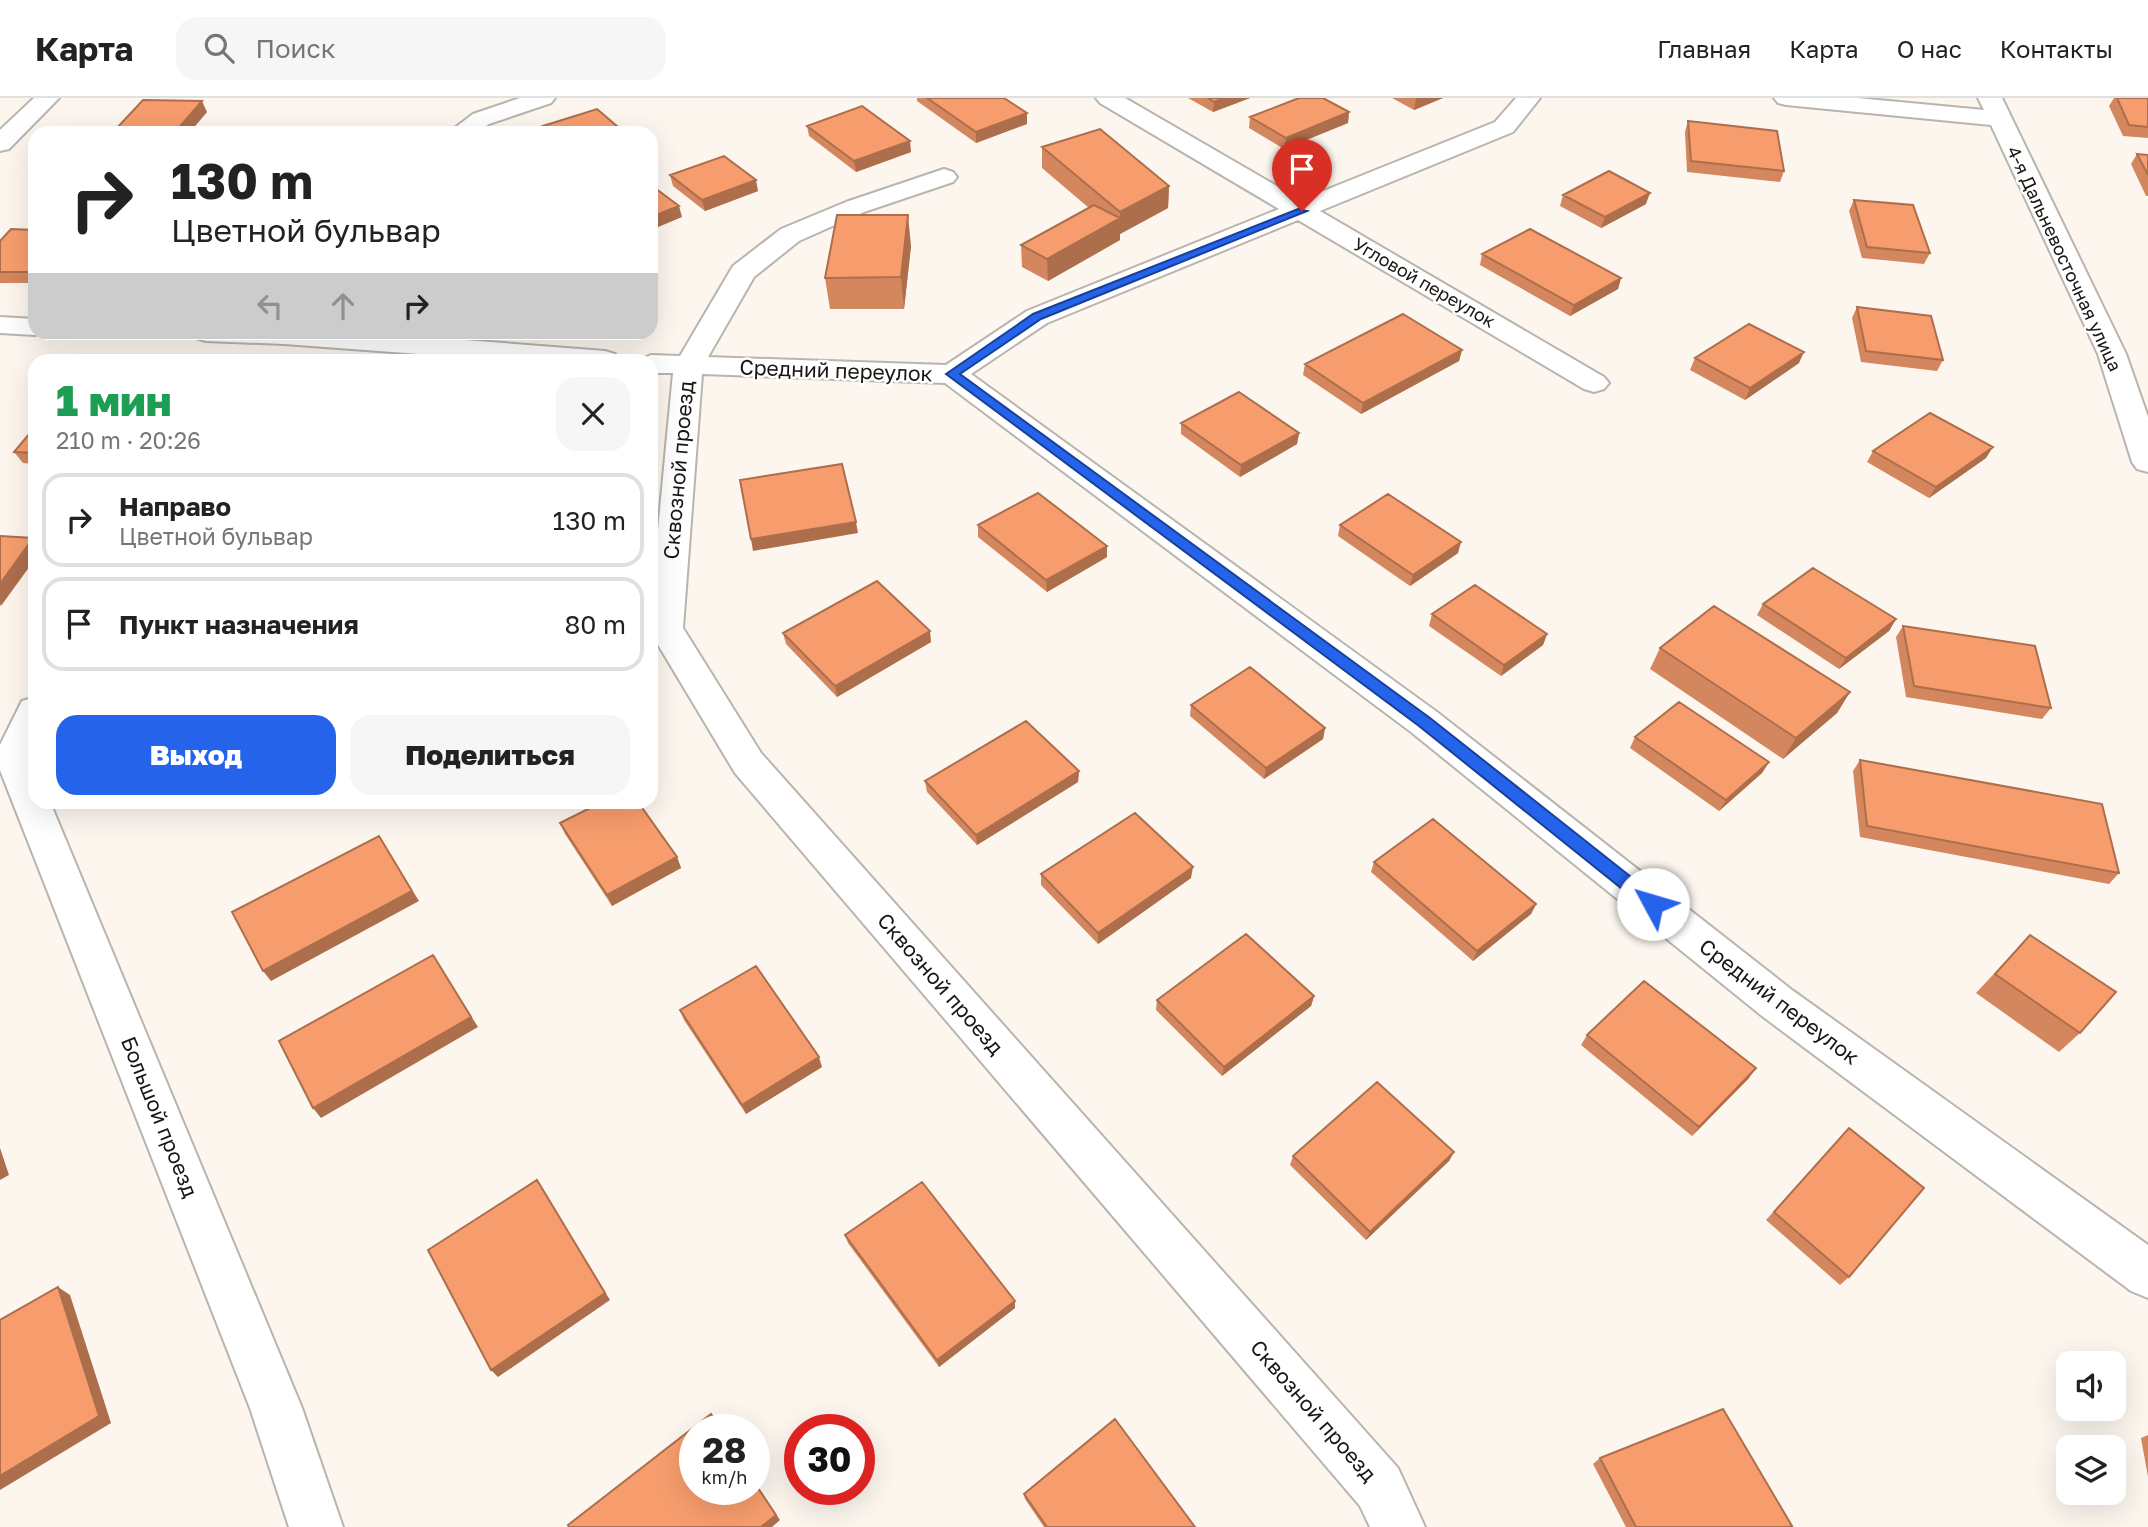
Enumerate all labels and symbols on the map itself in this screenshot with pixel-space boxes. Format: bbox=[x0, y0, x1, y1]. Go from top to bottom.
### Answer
pin bbox=[1272, 139, 1332, 211]
street label: 4-я Дальневосточная улица bbox=[2003, 142, 2127, 375]
street label: Угловой переулок bbox=[1350, 232, 1499, 332]
street label: Средний переулок bbox=[739, 354, 933, 386]
street label: Сквозной проезд bbox=[657, 379, 699, 560]
position arrow bbox=[1616, 867, 1690, 941]
street label: Сквозной проезд bbox=[872, 907, 1010, 1060]
street label: Средний переулок bbox=[1695, 933, 1865, 1070]
street label: Большой проезд bbox=[116, 1032, 204, 1201]
street label: Сквозной проезд bbox=[1245, 1334, 1383, 1487]
speed limit sign: 30 bbox=[784, 1414, 875, 1505]

